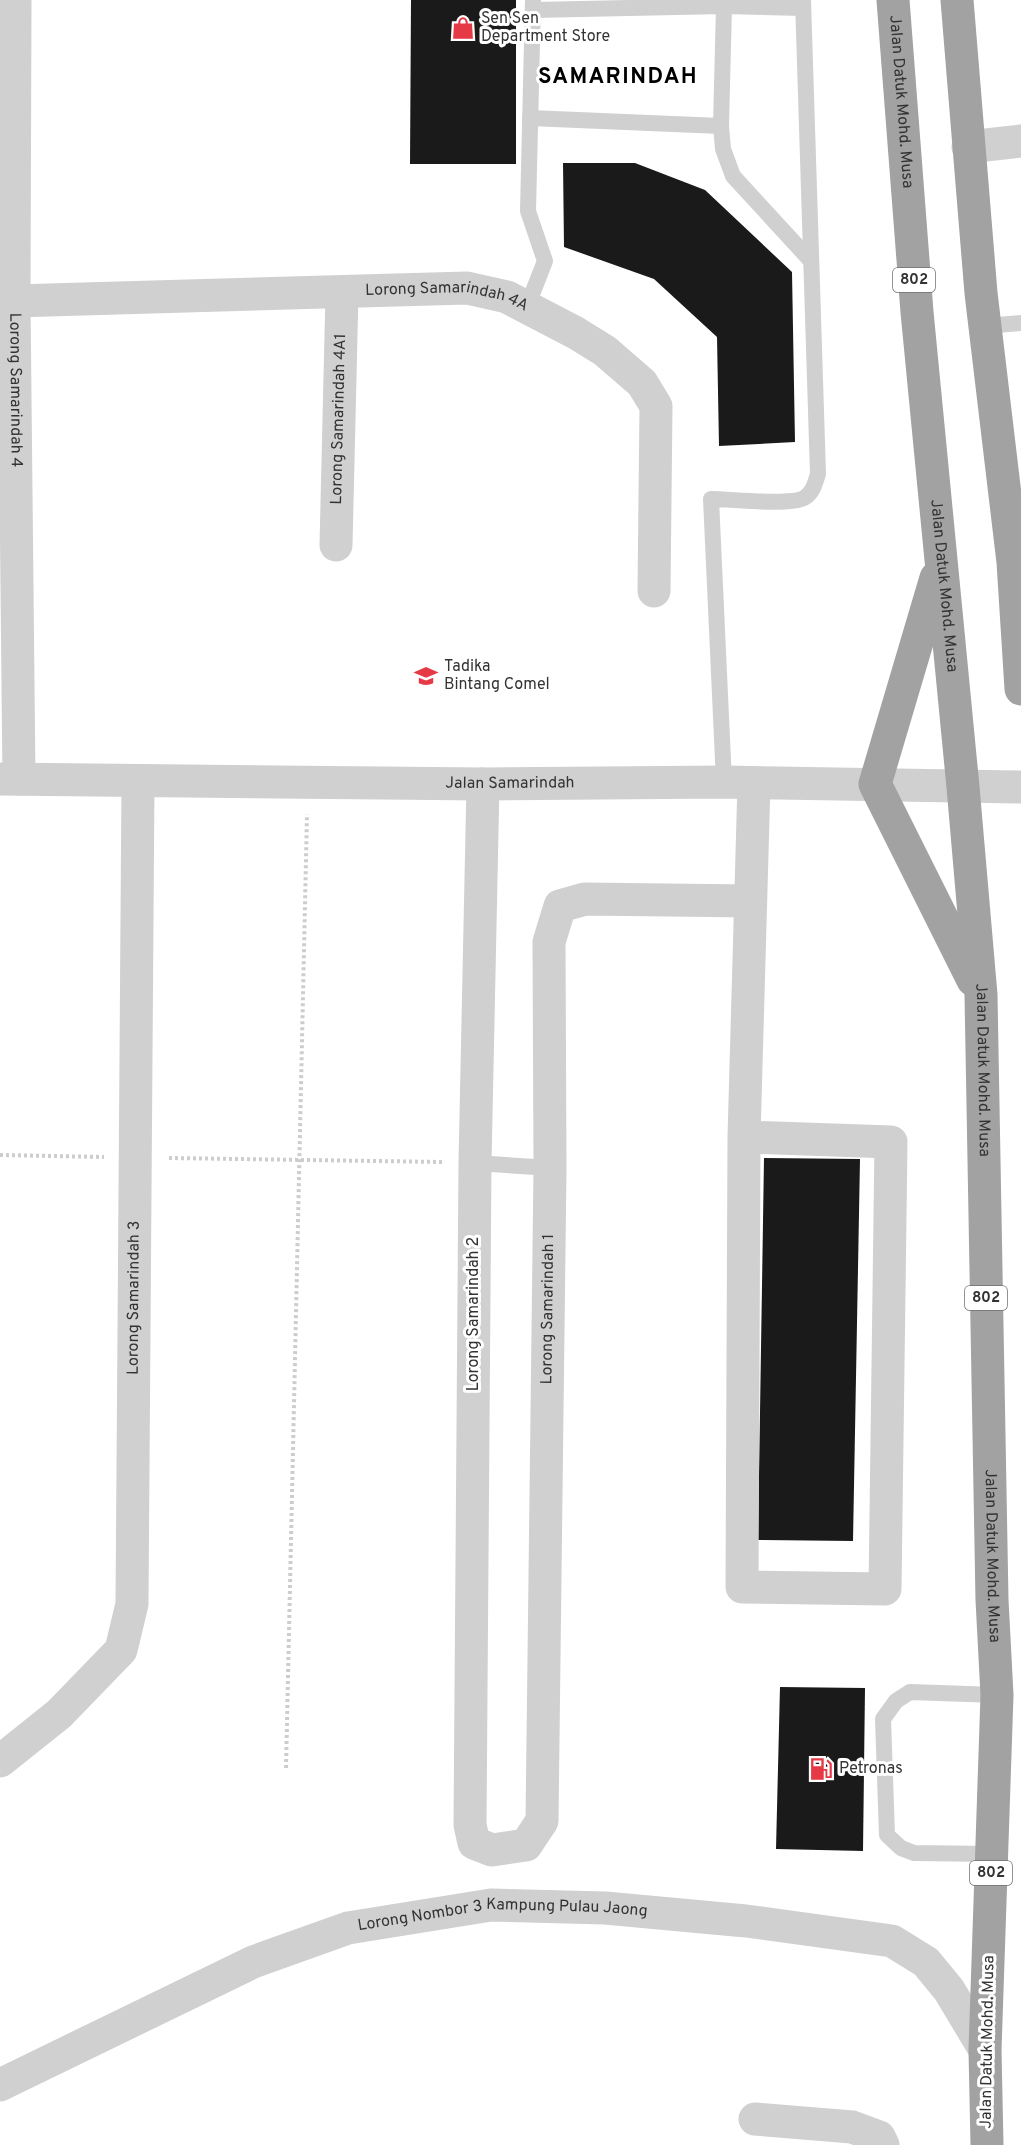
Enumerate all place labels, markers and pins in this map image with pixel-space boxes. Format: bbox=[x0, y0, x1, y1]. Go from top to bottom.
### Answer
place label: Sen Sen Department Store bbox=[481, 9, 610, 47]
shop icon: Sen Sen Department Store bbox=[450, 15, 476, 41]
place label: Tadika Bintang Comel bbox=[444, 657, 550, 695]
school or university icon: Tadika Bintang Comel bbox=[413, 663, 439, 689]
fuel station icon: Petronas bbox=[808, 1756, 834, 1782]
place label: Petronas bbox=[839, 1759, 903, 1779]

